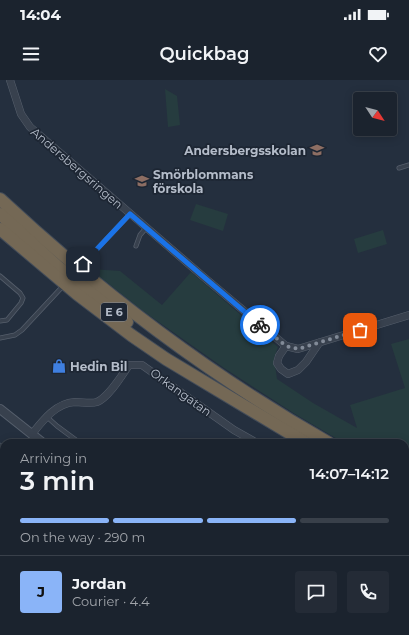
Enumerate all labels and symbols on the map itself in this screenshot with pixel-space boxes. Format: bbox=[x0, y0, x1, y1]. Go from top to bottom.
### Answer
north arrow bbox=[353, 92, 397, 136]
street label: Andersbergsringen bbox=[28, 124, 126, 212]
school or university icon: Andersbergsskolan bbox=[309, 142, 325, 158]
place label: Andersbergsskolan bbox=[183, 143, 306, 158]
place label: Smörblommans förskola bbox=[153, 167, 254, 196]
school or university icon: Smörblommans förskola bbox=[134, 173, 150, 189]
pin bbox=[66, 247, 100, 281]
road number: E 6 bbox=[101, 303, 127, 321]
courier bbox=[240, 305, 280, 345]
pin bbox=[343, 313, 377, 347]
shop icon: Hedin Bil bbox=[51, 358, 67, 374]
place label: Hedin Bil bbox=[70, 359, 127, 374]
street label: Orkangatan bbox=[147, 365, 215, 419]

